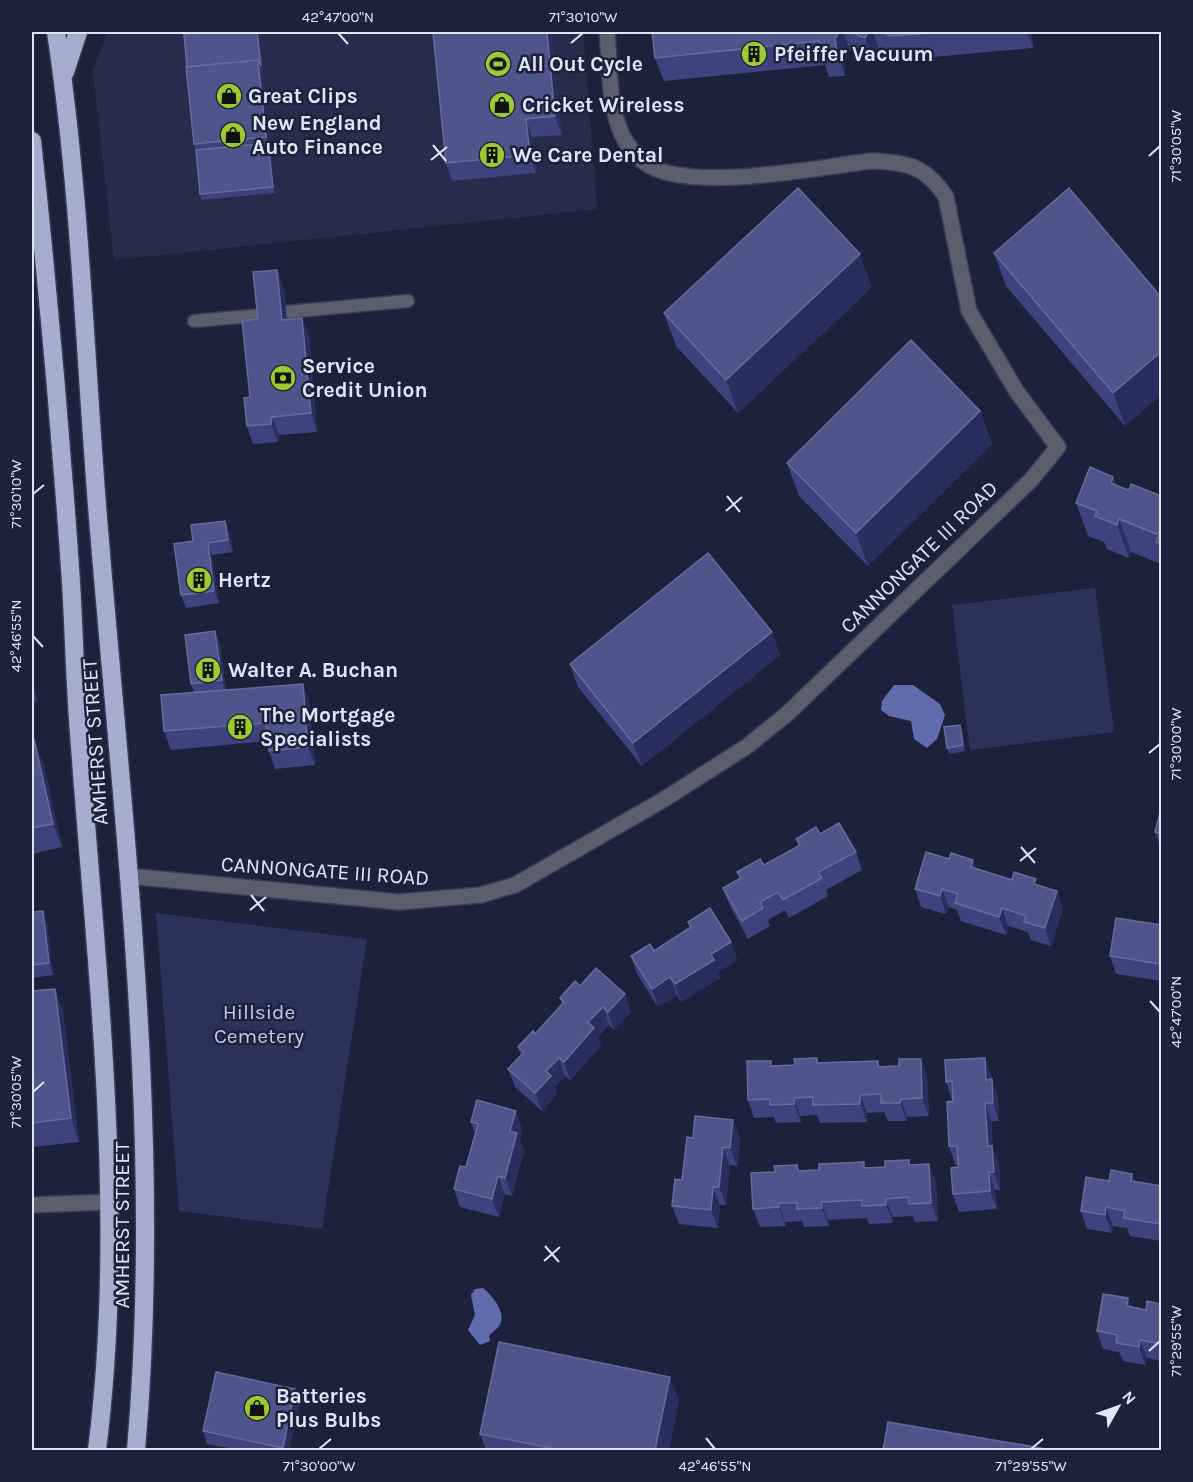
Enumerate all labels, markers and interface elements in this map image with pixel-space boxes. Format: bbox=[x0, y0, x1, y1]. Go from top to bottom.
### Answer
text: 42°47'00"N bbox=[302, 8, 374, 26]
text: 71°30'10"W bbox=[549, 8, 618, 26]
building icon: Pfeiffer Vacuum bbox=[739, 39, 769, 69]
place label: Pfeiffer Vacuum bbox=[774, 42, 934, 66]
sports icon: All Out Cycle bbox=[483, 49, 513, 79]
place label: All Out Cycle bbox=[518, 52, 643, 76]
shop icon: Great Clips bbox=[214, 81, 244, 111]
place label: Great Clips bbox=[248, 84, 358, 108]
shop icon: Cricket Wireless bbox=[487, 90, 517, 120]
place label: Cricket Wireless bbox=[522, 93, 685, 117]
text: 71°30'05"W bbox=[1167, 109, 1185, 182]
place label: New England Auto Finance bbox=[252, 111, 383, 159]
shop icon: New England Auto Finance bbox=[218, 120, 248, 150]
building icon: We Care Dental bbox=[477, 140, 507, 170]
place label: We Care Dental bbox=[512, 143, 663, 167]
place label: Service Credit Union bbox=[302, 354, 428, 402]
bank icon: Service Credit Union bbox=[268, 363, 298, 393]
text: 71°30'10"W bbox=[7, 459, 25, 528]
street label: CANNONGATE III ROAD bbox=[836, 476, 1002, 638]
building icon: Hertz bbox=[184, 565, 214, 595]
place label: Hertz bbox=[218, 568, 271, 592]
text: 42°46'55"N bbox=[7, 600, 25, 672]
building icon: Walter A. Buchan bbox=[193, 655, 223, 685]
street label: AMHERST STREET bbox=[77, 657, 113, 826]
place label: Walter A. Buchan bbox=[228, 658, 398, 682]
place label: The Mortgage Specialists bbox=[260, 703, 395, 751]
text: 71°30'00"W bbox=[1167, 707, 1185, 780]
building icon: The Mortgage Specialists bbox=[225, 712, 255, 742]
street label: CANNONGATE III ROAD bbox=[220, 852, 430, 890]
text: 42°47'00"N bbox=[1167, 976, 1185, 1048]
park label: Hillside Cemetery bbox=[214, 1000, 304, 1048]
text: 71°30'05"W bbox=[7, 1055, 25, 1128]
street label: AMHERST STREET bbox=[110, 1141, 134, 1308]
text: 71°29'55"W bbox=[1167, 1305, 1185, 1377]
north arrow bbox=[1088, 1377, 1148, 1437]
place label: Batteries Plus Bulbs bbox=[276, 1384, 381, 1432]
text: N bbox=[1118, 1387, 1140, 1408]
shop icon: Batteries Plus Bulbs bbox=[242, 1393, 272, 1423]
text: 71°30'00"W bbox=[283, 1457, 356, 1475]
text: 42°46'55"N bbox=[679, 1457, 751, 1475]
text: 71°29'55"W bbox=[995, 1457, 1067, 1475]

